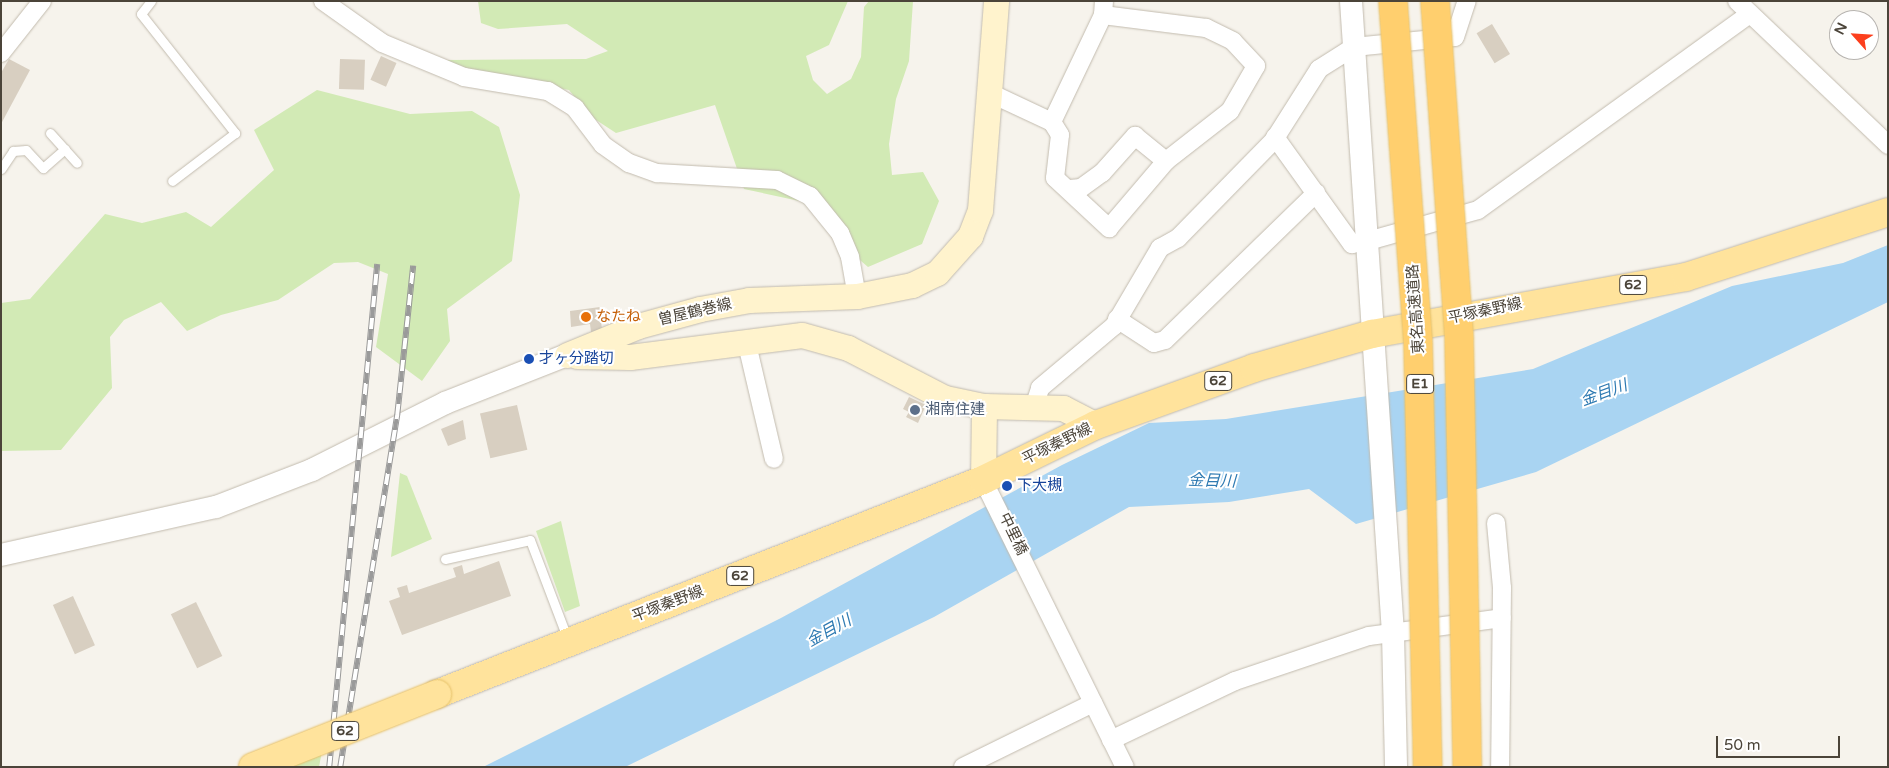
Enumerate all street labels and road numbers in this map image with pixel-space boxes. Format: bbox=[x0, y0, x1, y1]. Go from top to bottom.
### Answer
street label: 東名高速道路 bbox=[1404, 263, 1428, 355]
road number: 62 bbox=[1618, 274, 1648, 296]
street label: 平塚秦野線 bbox=[1446, 294, 1524, 328]
street label: 曽屋鶴巻線 bbox=[656, 295, 734, 329]
road number: 62 bbox=[1203, 370, 1233, 392]
road number: E1 bbox=[1405, 372, 1435, 396]
street label: 平塚秦野線 bbox=[1019, 419, 1095, 469]
street label: 中里橋 bbox=[995, 510, 1031, 558]
road number: 62 bbox=[725, 564, 755, 588]
street label: 平塚秦野線 bbox=[630, 582, 706, 626]
road number: 62 bbox=[330, 719, 360, 742]

